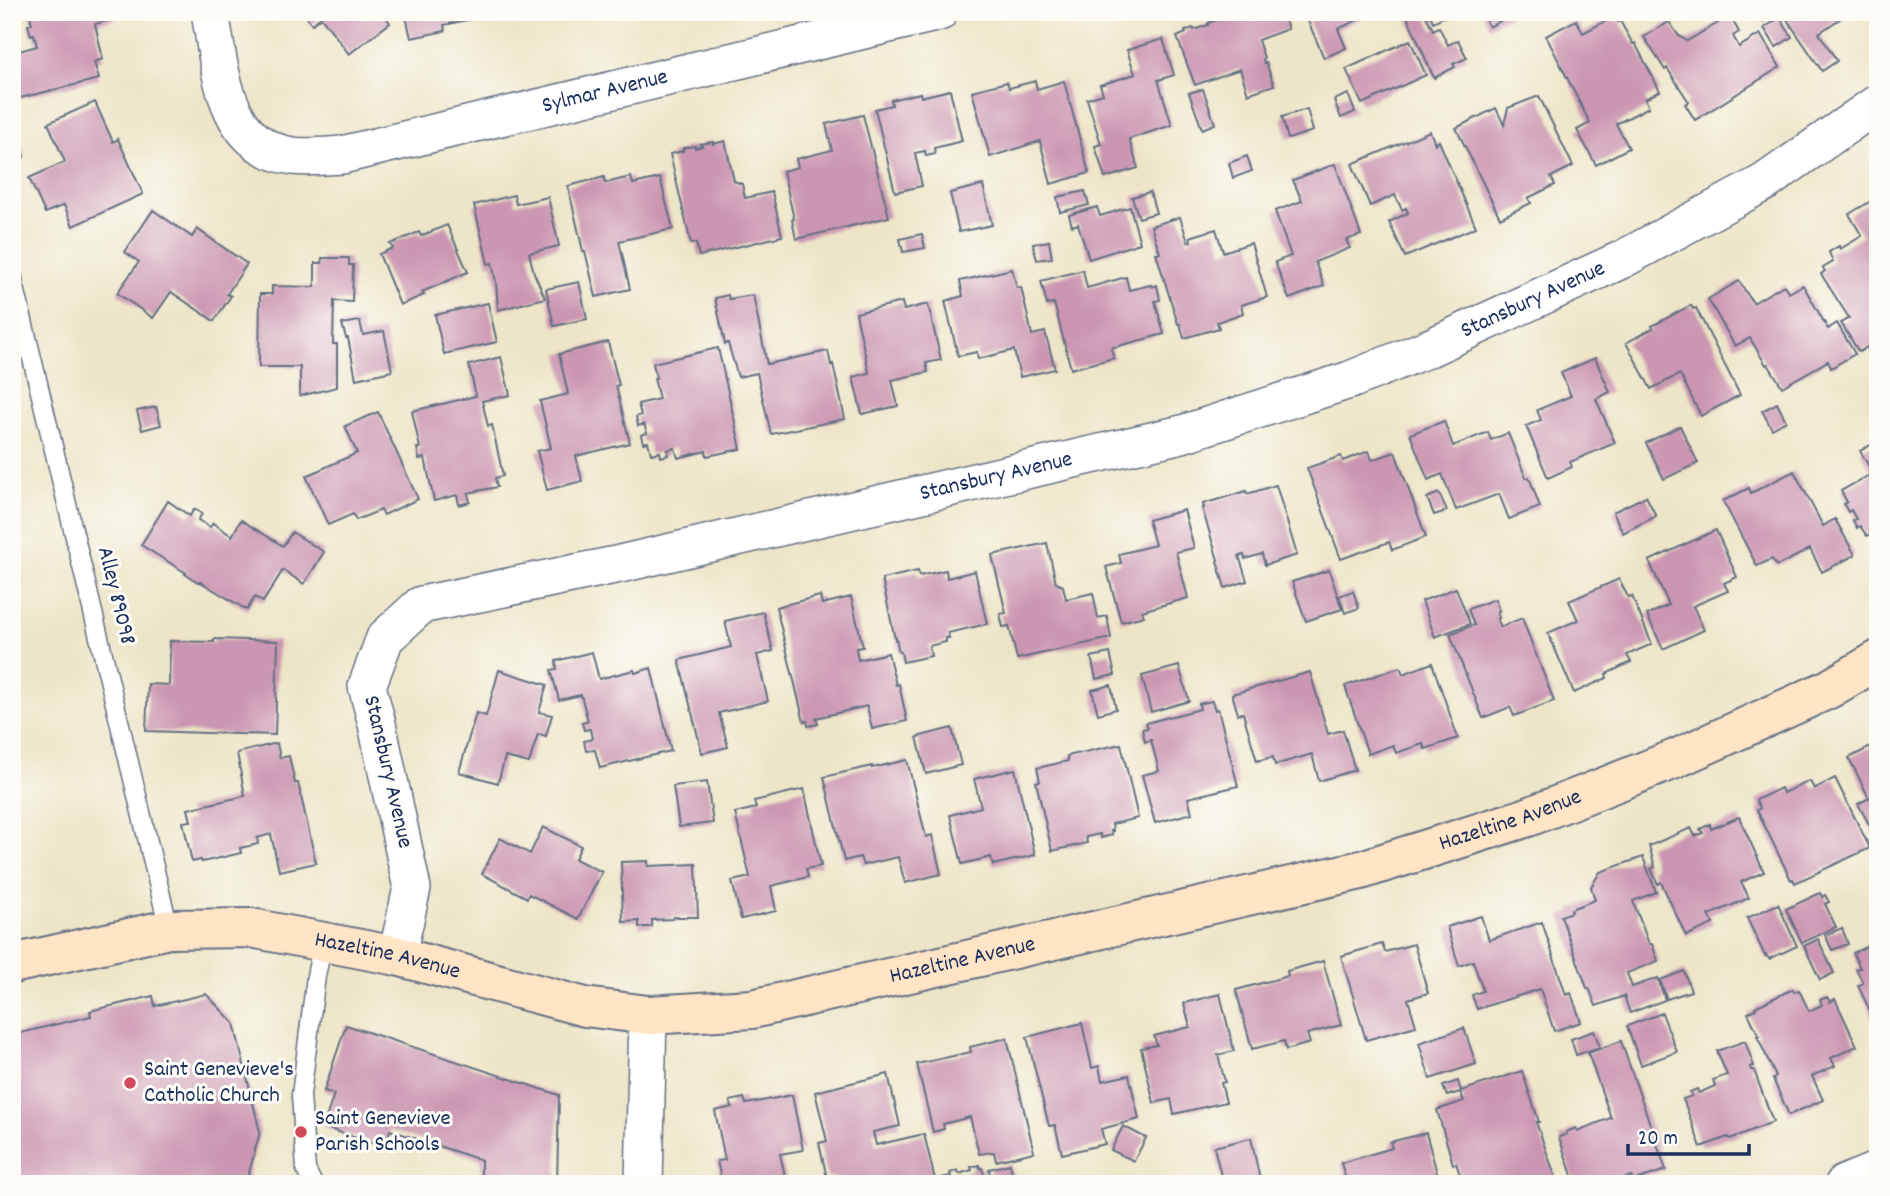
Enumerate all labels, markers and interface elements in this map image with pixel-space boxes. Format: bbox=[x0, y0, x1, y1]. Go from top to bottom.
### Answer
street label: Sylmar Avenue bbox=[539, 61, 671, 123]
street label: Stansbury Avenue bbox=[1455, 253, 1611, 348]
street label: Stansbury Avenue bbox=[917, 443, 1076, 511]
street label: Alley 89098 bbox=[87, 543, 143, 649]
street label: Stansbury Avenue bbox=[353, 692, 421, 852]
street label: Hazeltine Avenue bbox=[1435, 781, 1587, 861]
street label: Hazeltine Avenue bbox=[312, 924, 464, 989]
street label: Hazeltine Avenue bbox=[886, 928, 1039, 994]
place label: Saint Genevieve's Catholic Church bbox=[144, 1054, 294, 1113]
marker: Saint Genevieve's Catholic Church bbox=[122, 1075, 138, 1091]
place label: Saint Genevieve Parish Schools bbox=[315, 1103, 451, 1162]
scale bar bbox=[1628, 1112, 1748, 1156]
marker: Saint Genevieve Parish Schools bbox=[293, 1124, 309, 1140]
text: 20 m bbox=[1638, 1125, 1678, 1155]

